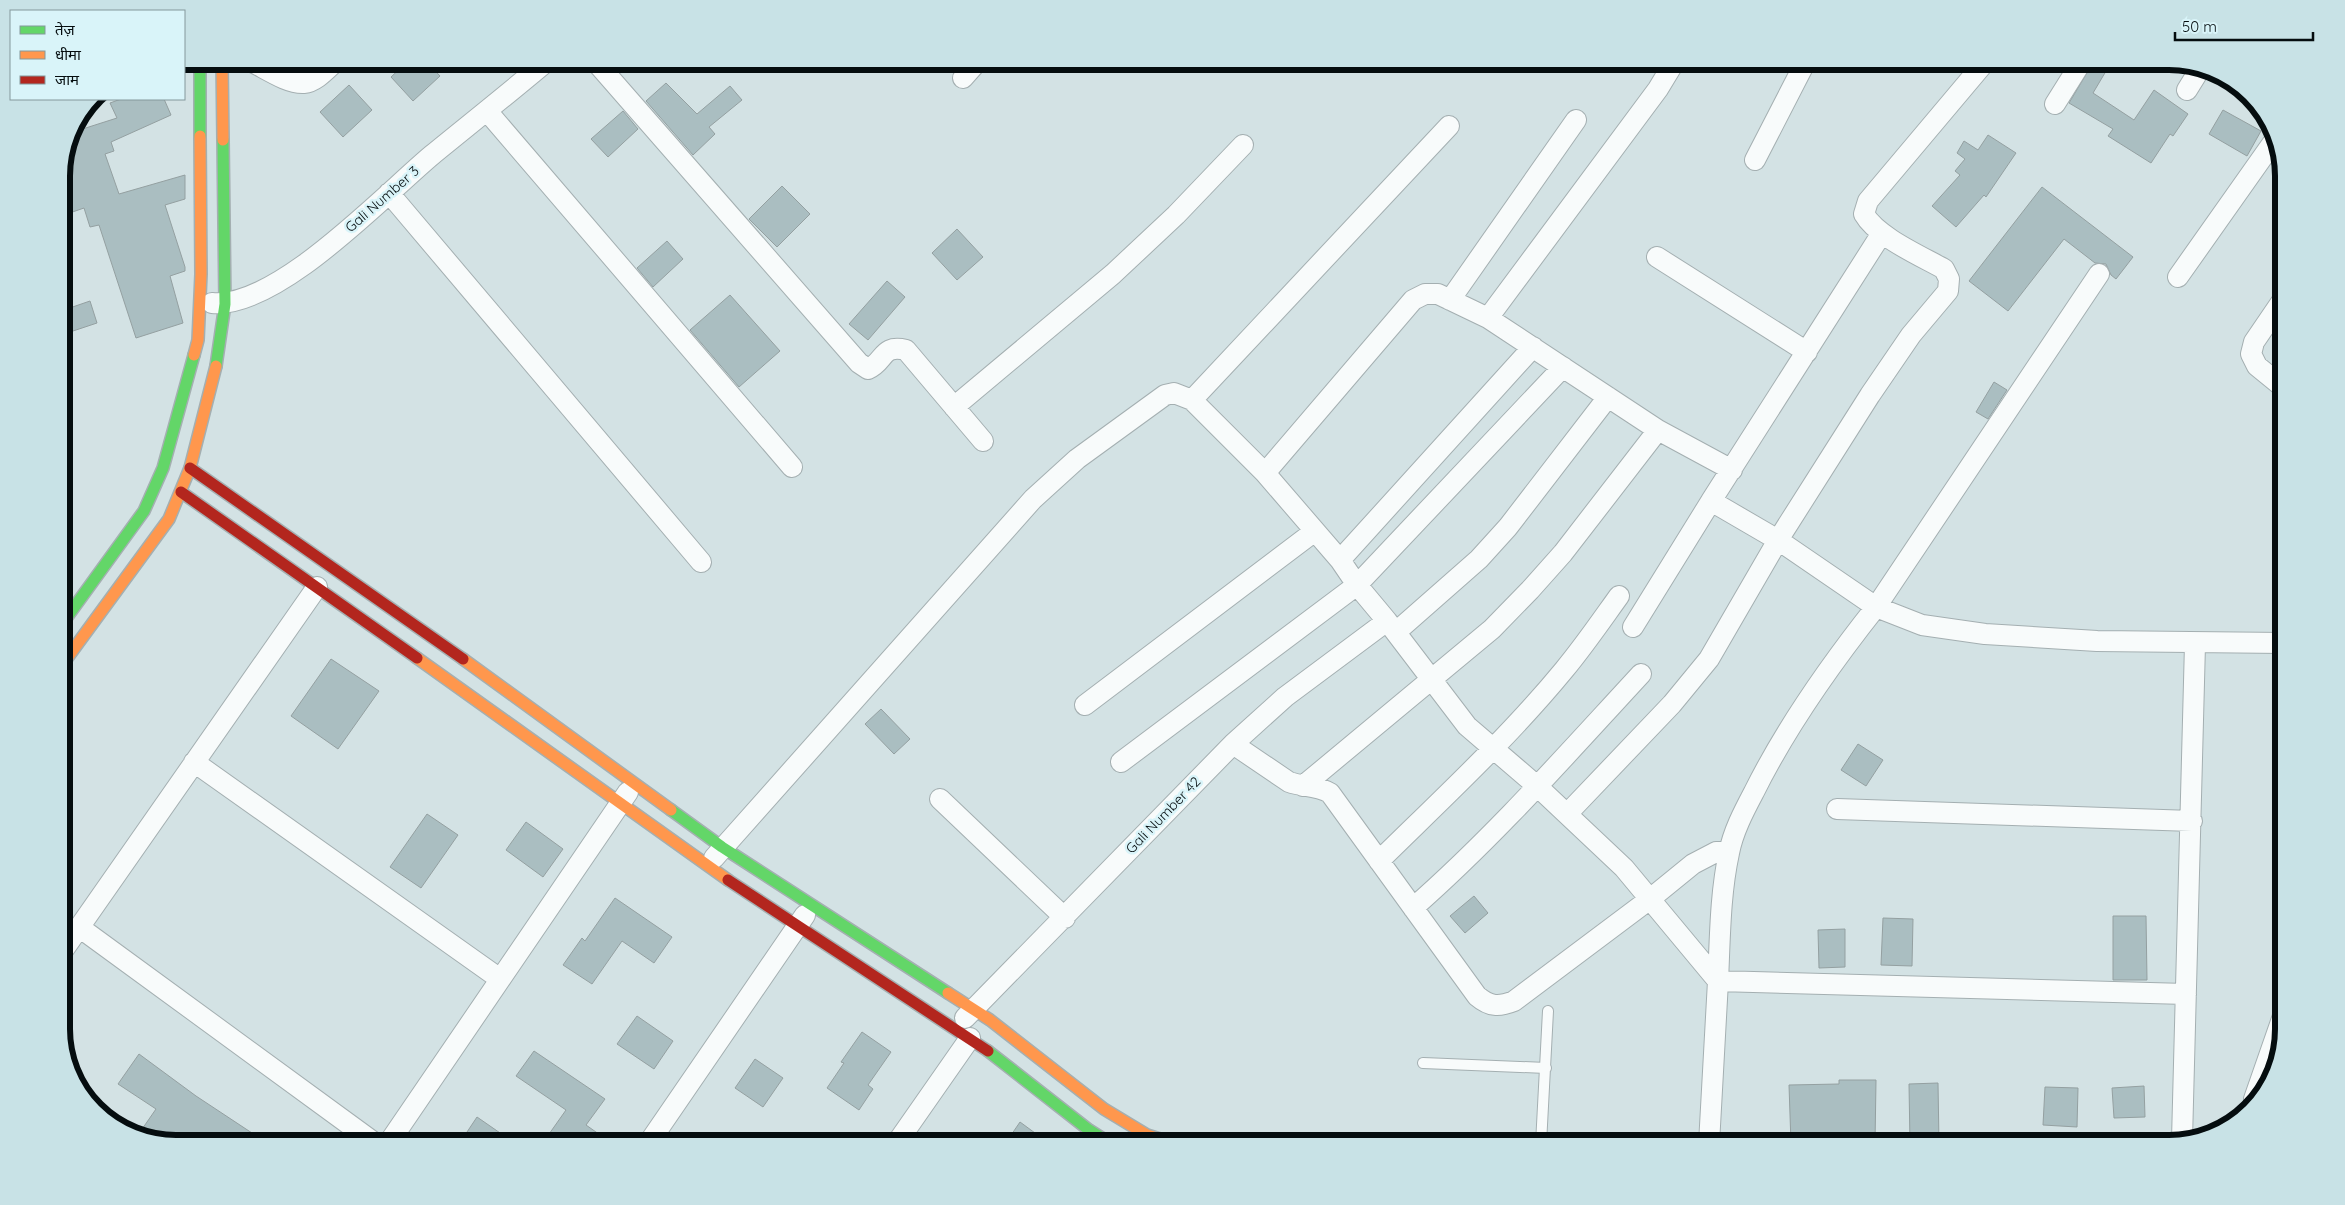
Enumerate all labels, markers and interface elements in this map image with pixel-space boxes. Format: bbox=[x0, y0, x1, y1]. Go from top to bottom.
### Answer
legend bbox=[10, 10, 185, 100]
scale bar bbox=[2175, 10, 2312, 42]
text: 50 m bbox=[2182, 17, 2217, 36]
text: तेज़ bbox=[55, 20, 76, 39]
text: धीमा bbox=[55, 45, 82, 64]
text: जाम bbox=[55, 70, 80, 89]
street label: Gali Number 3 bbox=[341, 162, 423, 236]
street label: Gali Number 42 bbox=[1122, 773, 1204, 857]

